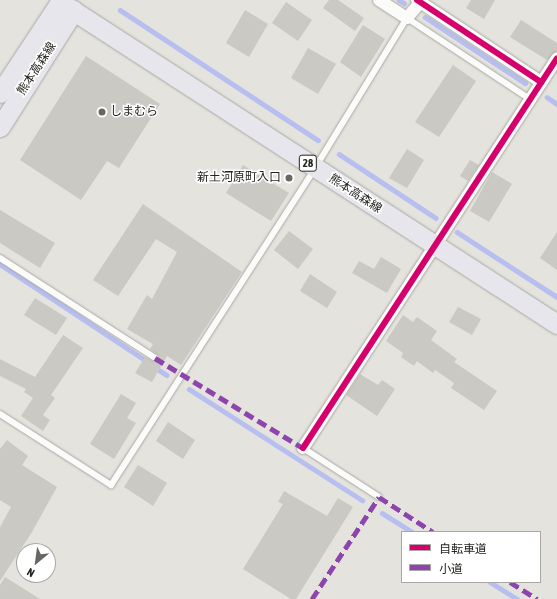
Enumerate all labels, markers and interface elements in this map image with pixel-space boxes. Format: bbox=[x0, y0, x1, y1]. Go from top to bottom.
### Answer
street label: 熊本高森線 bbox=[15, 40, 59, 98]
place label: しまむら bbox=[110, 105, 158, 119]
marker: しまむら bbox=[97, 107, 107, 117]
road number: 28 bbox=[298, 154, 318, 172]
place label: 新土河原町入口 bbox=[197, 171, 281, 185]
street label: 熊本高森線 bbox=[326, 172, 384, 216]
marker: 新土河原町入口 bbox=[284, 173, 294, 183]
legend bbox=[401, 531, 541, 583]
text: 自転車道 bbox=[439, 542, 487, 556]
north arrow bbox=[16, 543, 56, 583]
text: 小道 bbox=[439, 562, 463, 576]
text: N bbox=[25, 566, 36, 579]

